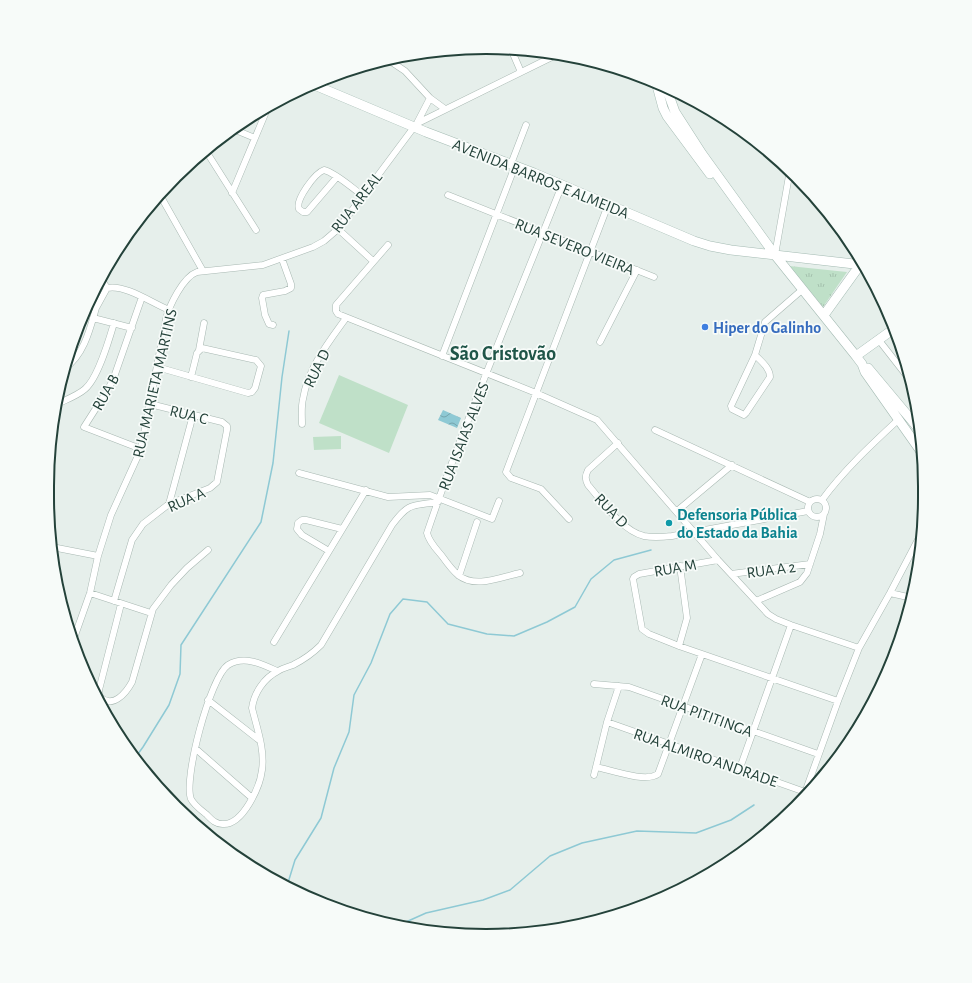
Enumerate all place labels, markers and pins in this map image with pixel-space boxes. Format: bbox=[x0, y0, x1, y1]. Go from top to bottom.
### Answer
place label: Hiper do Galinho bbox=[713, 320, 821, 336]
marker: Hiper do Galinho bbox=[700, 322, 710, 332]
place label: Defensoria Pública do Estado da Bahia bbox=[677, 507, 798, 541]
marker: Defensoria Pública do Estado da Bahia bbox=[664, 518, 674, 528]

